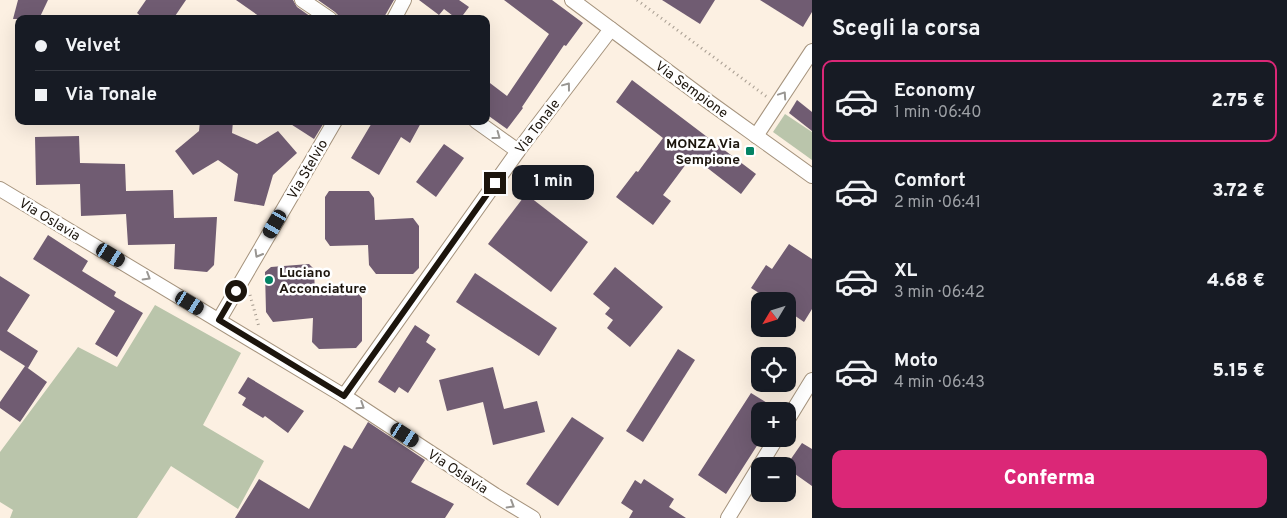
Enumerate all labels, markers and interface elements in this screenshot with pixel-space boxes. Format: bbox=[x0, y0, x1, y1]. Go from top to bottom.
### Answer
text: Scegli la corsa bbox=[832, 16, 981, 43]
text: Velvet bbox=[65, 34, 121, 58]
street label: Via Sempione bbox=[651, 58, 731, 122]
icon: car bbox=[834, 79, 879, 124]
text: Economy bbox=[894, 79, 975, 103]
one-way arrow bbox=[561, 82, 570, 92]
text: Via Tonale bbox=[65, 83, 157, 107]
text: 2.75 € bbox=[1211, 89, 1265, 113]
one-way arrow bbox=[777, 91, 786, 100]
street label: Via Tonale bbox=[512, 96, 564, 158]
text: 1 min · 06:40 bbox=[894, 103, 982, 123]
one-way arrow bbox=[491, 130, 501, 139]
place label: MONZA Via Sempione bbox=[666, 136, 740, 169]
street label: Via Stelvio bbox=[284, 137, 332, 203]
marker: MONZA Via Sempione bbox=[744, 145, 756, 157]
callout: 1 min bbox=[512, 166, 595, 200]
icon: car bbox=[834, 169, 879, 214]
text: Comfort bbox=[894, 169, 966, 193]
route end bbox=[484, 172, 506, 194]
text: 1 min bbox=[533, 172, 573, 192]
text: 3.72 € bbox=[1212, 179, 1265, 203]
text: 2 min · 06:41 bbox=[894, 193, 981, 213]
street label: Via Oslavia bbox=[15, 195, 83, 245]
car bbox=[261, 207, 288, 241]
car bbox=[94, 241, 127, 269]
one-way arrow bbox=[254, 249, 264, 258]
icon: car bbox=[834, 259, 879, 304]
text: XL bbox=[894, 259, 917, 283]
place label: Luciano Acconciature bbox=[279, 265, 367, 298]
text: 4.68 € bbox=[1207, 269, 1265, 293]
one-way arrow bbox=[141, 270, 150, 280]
marker: Luciano Acconciature bbox=[263, 274, 275, 286]
route start bbox=[225, 280, 247, 302]
text: 3 min · 06:42 bbox=[894, 283, 985, 303]
car bbox=[173, 289, 206, 317]
north arrow bbox=[751, 292, 796, 338]
map controls bbox=[751, 292, 796, 502]
button: locate bbox=[751, 347, 796, 392]
icon: car bbox=[834, 349, 879, 394]
text: Moto bbox=[894, 349, 938, 373]
text: 5.15 € bbox=[1212, 359, 1265, 383]
text: 4 min · 06:43 bbox=[894, 373, 985, 393]
one-way arrow bbox=[355, 400, 364, 409]
button: + bbox=[751, 402, 796, 447]
car bbox=[388, 421, 421, 449]
street label: Via Oslavia bbox=[424, 446, 491, 498]
button: Conferma bbox=[832, 450, 1267, 508]
button: − bbox=[751, 457, 796, 502]
one-way arrow bbox=[506, 498, 515, 508]

